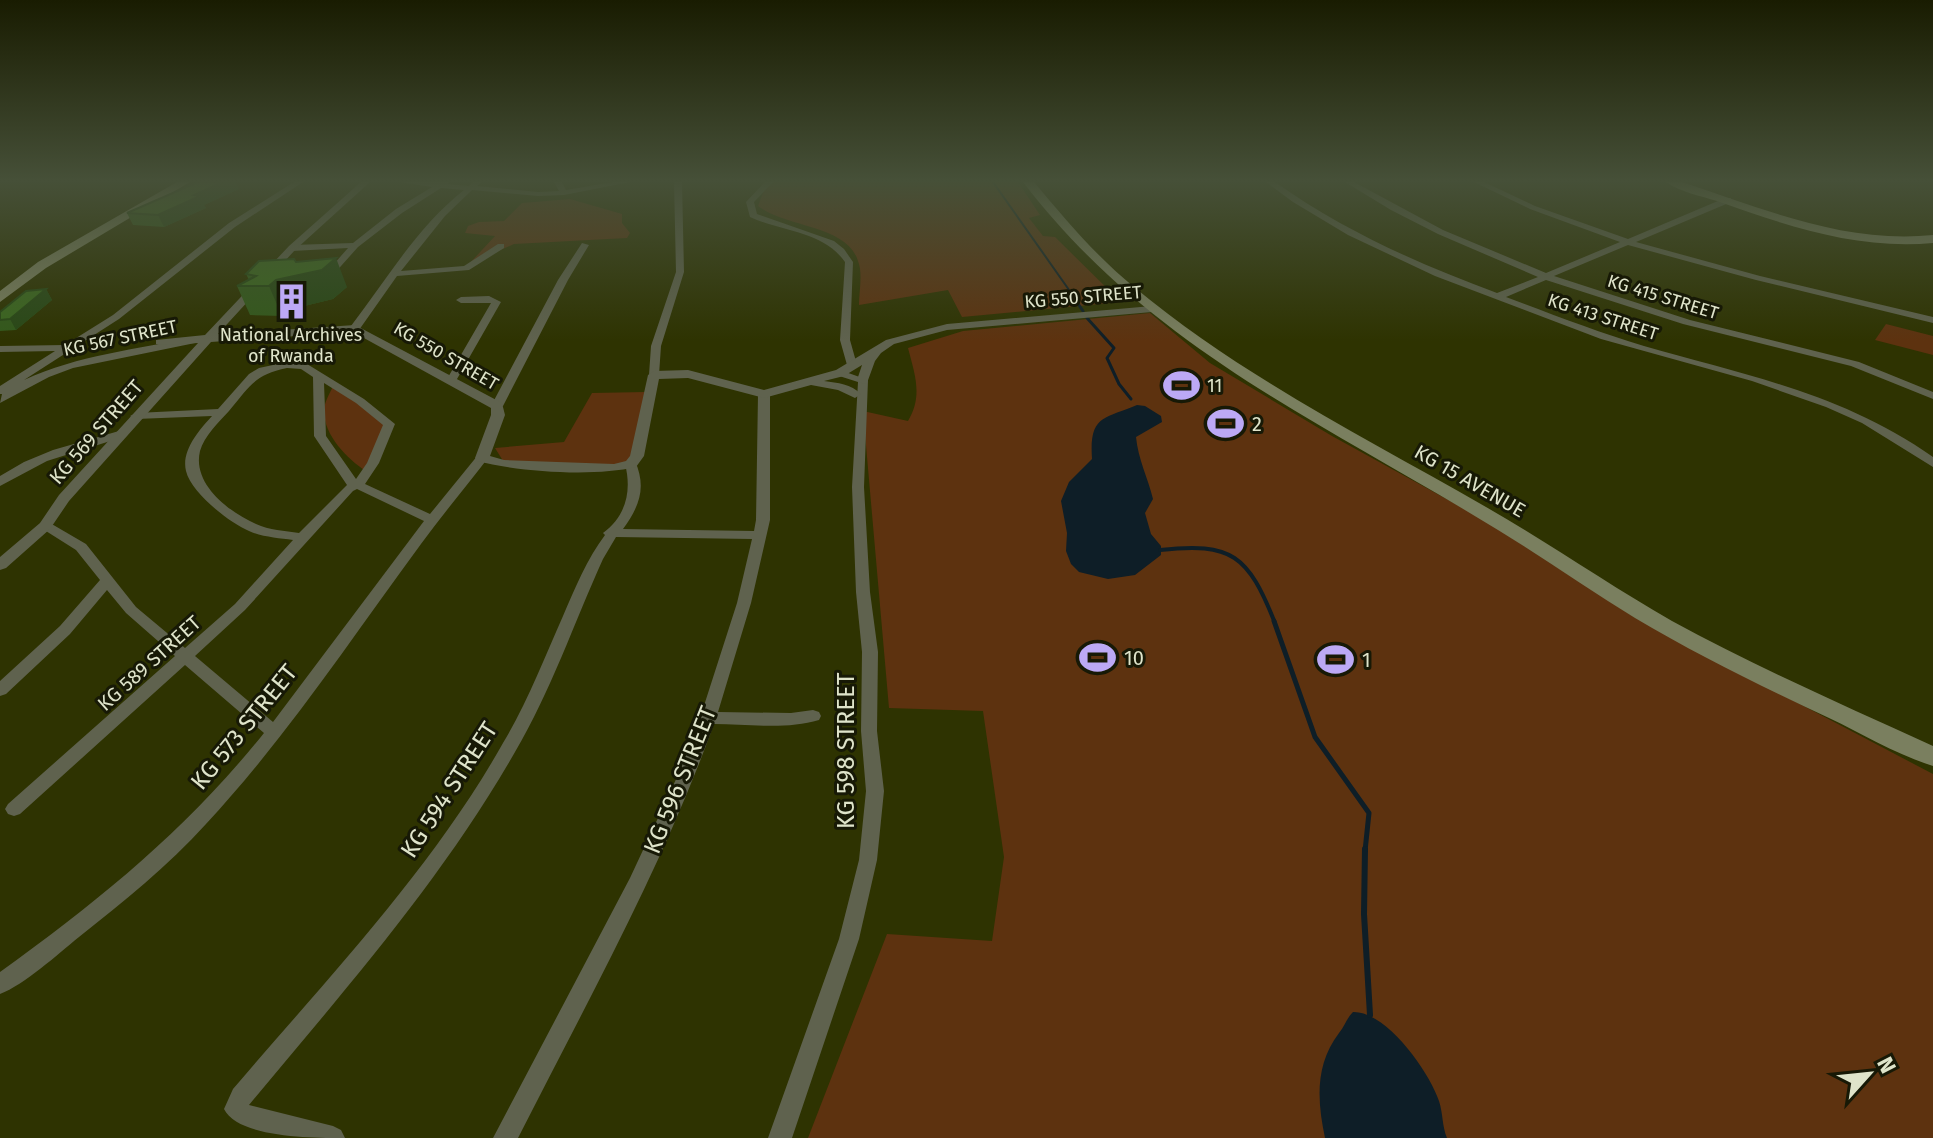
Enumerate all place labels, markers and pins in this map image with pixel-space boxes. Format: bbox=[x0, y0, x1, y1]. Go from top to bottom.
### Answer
building icon: National Archives of Rwanda bbox=[272, 282, 310, 320]
place label: National Archives of Rwanda bbox=[220, 324, 362, 367]
sports icon: 11 bbox=[1162, 367, 1200, 405]
place label: 11 bbox=[1207, 375, 1222, 397]
sports icon: 2 bbox=[1207, 405, 1245, 443]
place label: 2 bbox=[1252, 412, 1262, 436]
sports icon: 10 bbox=[1079, 639, 1117, 677]
sports icon: 1 bbox=[1317, 641, 1355, 679]
place label: 10 bbox=[1124, 646, 1144, 670]
place label: 1 bbox=[1362, 648, 1371, 672]

